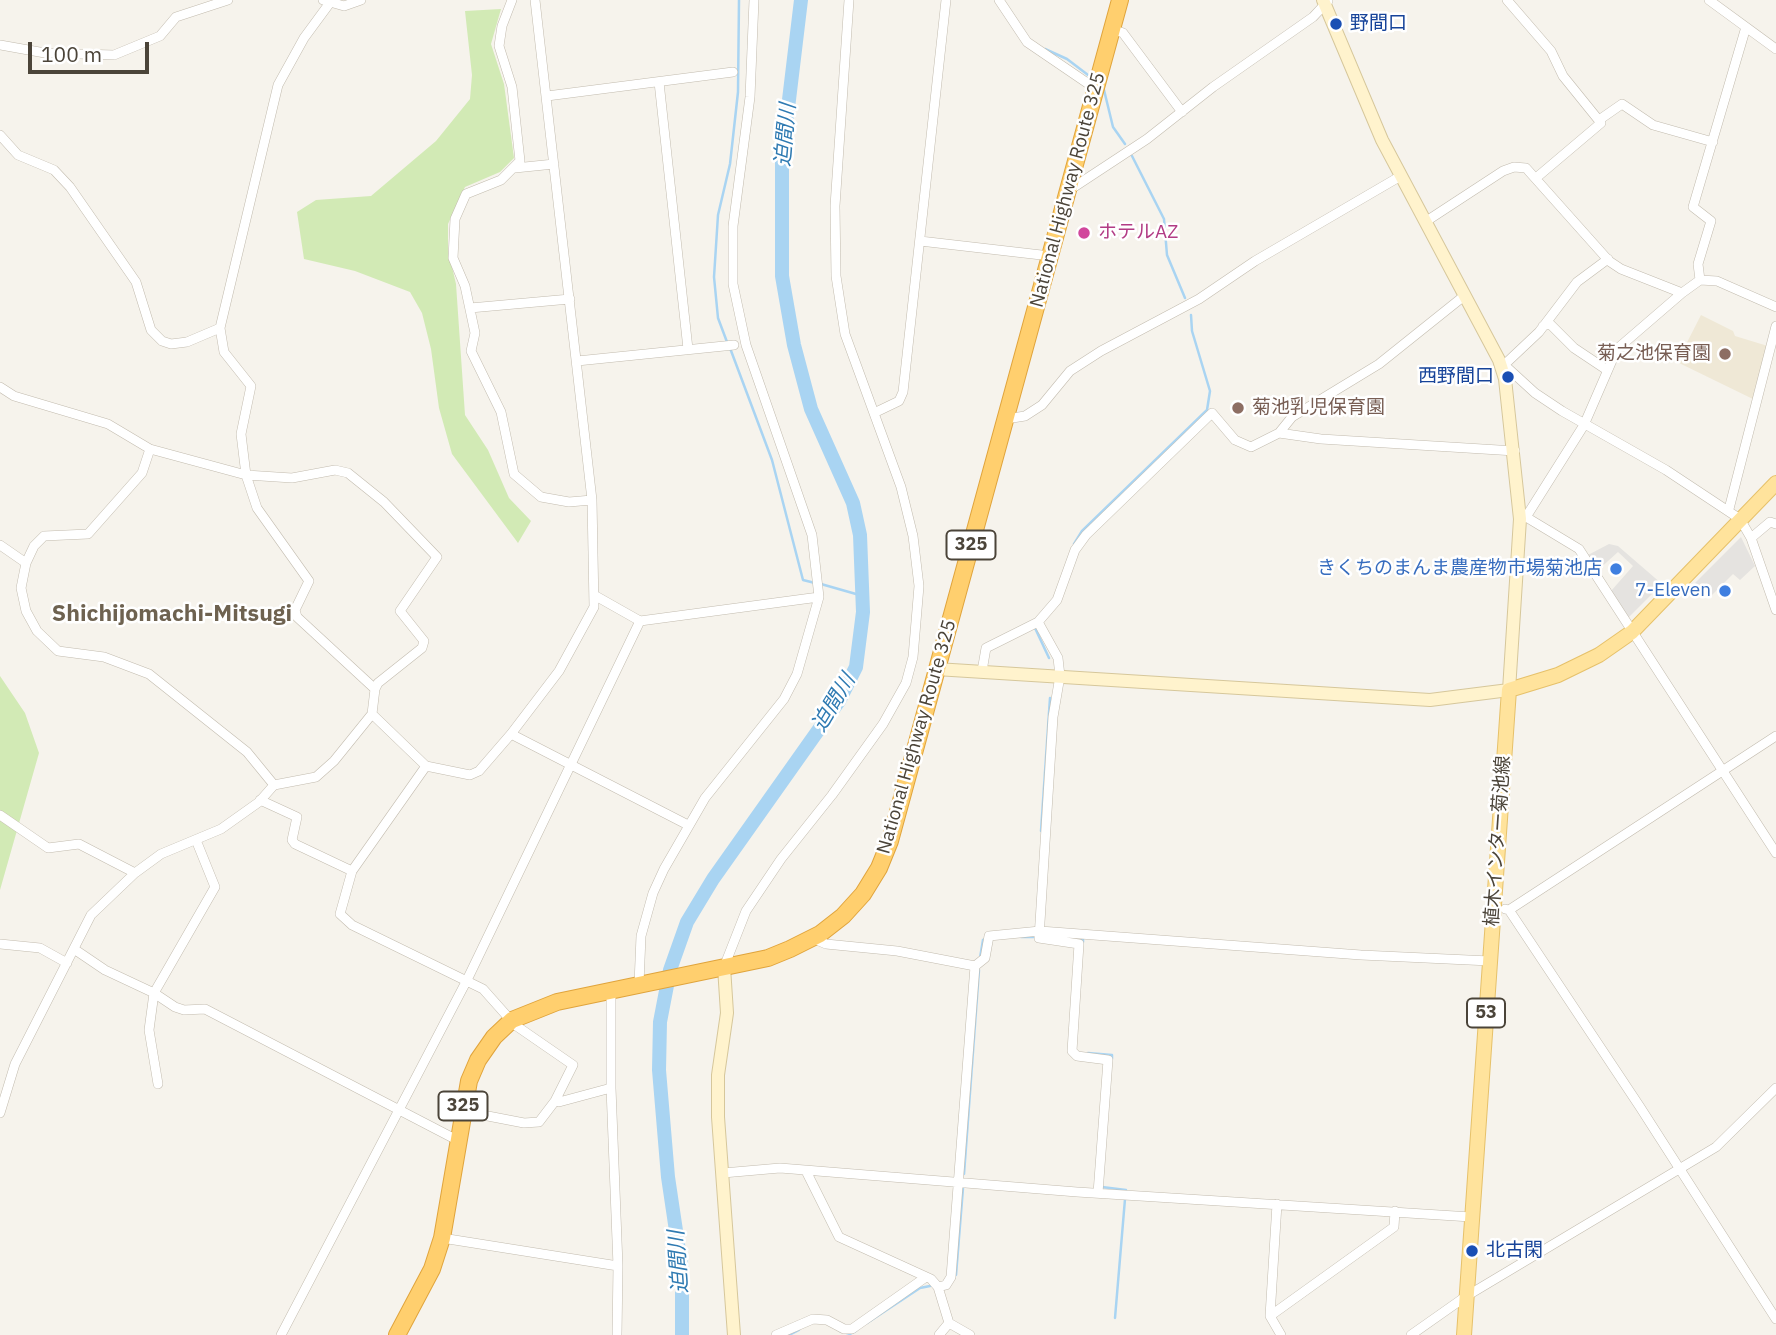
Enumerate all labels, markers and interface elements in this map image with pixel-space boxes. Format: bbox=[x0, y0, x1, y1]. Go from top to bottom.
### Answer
place label: 野間口 bbox=[1350, 13, 1407, 35]
marker: 野間口 bbox=[1328, 16, 1344, 32]
scale bar bbox=[32, 28, 152, 72]
text: 100 m bbox=[41, 40, 102, 68]
street label: National Highway Route 325 bbox=[1026, 70, 1110, 310]
water label: 迫間川 bbox=[771, 103, 801, 167]
place label: ホテルAZ bbox=[1098, 222, 1178, 244]
marker: ホテルAZ bbox=[1076, 225, 1092, 241]
place label: 菊之池保育園 bbox=[1597, 343, 1711, 365]
marker: 菊之池保育園 bbox=[1717, 346, 1733, 362]
place label: 西野間口 bbox=[1418, 366, 1494, 388]
marker: 西野間口 bbox=[1500, 369, 1516, 385]
place label: 菊池乳児保育園 bbox=[1252, 397, 1385, 419]
marker: 菊池乳児保育園 bbox=[1230, 400, 1246, 416]
road number: 325 bbox=[946, 530, 996, 560]
place label: きくちのまんま農産物市場菊池店 bbox=[1317, 558, 1602, 580]
marker: きくちのまんま農産物市場菊池店 bbox=[1608, 561, 1624, 577]
place label: 7-Eleven bbox=[1635, 580, 1711, 602]
marker: 7-Eleven bbox=[1717, 583, 1733, 599]
district label: Shichijomachi-Mitsugi bbox=[52, 600, 292, 628]
street label: National Highway Route 325 bbox=[873, 617, 961, 857]
water label: 迫間川 bbox=[807, 670, 861, 736]
street label: 植木インター菊池線 bbox=[1481, 755, 1515, 927]
road number: 53 bbox=[1467, 998, 1505, 1028]
road number: 325 bbox=[438, 1092, 488, 1120]
water label: 迫間川 bbox=[664, 1230, 694, 1294]
place label: 北古閑 bbox=[1486, 1240, 1543, 1262]
marker: 北古閑 bbox=[1464, 1243, 1480, 1259]

